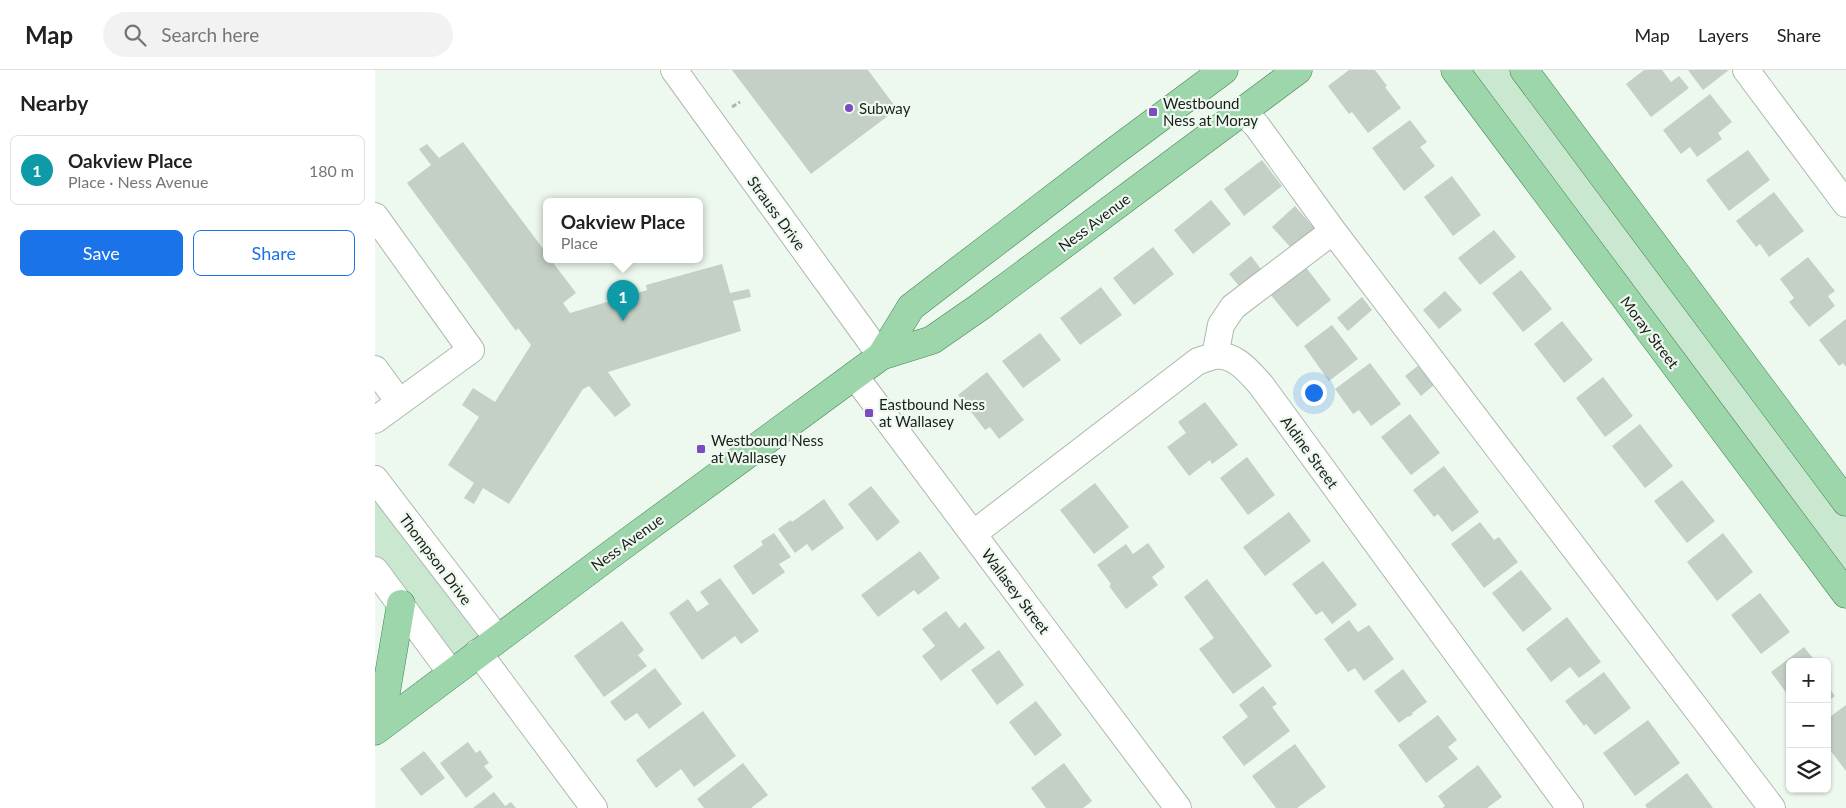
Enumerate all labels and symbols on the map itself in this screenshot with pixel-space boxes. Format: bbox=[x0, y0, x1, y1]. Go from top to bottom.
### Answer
place label: Westbound Ness at Moray bbox=[1163, 94, 1258, 129]
place label: Subway bbox=[859, 99, 911, 117]
marker: Subway bbox=[843, 102, 855, 114]
marker: Westbound Ness at Moray bbox=[1147, 106, 1159, 118]
street label: Strauss Drive bbox=[744, 173, 810, 254]
street label: Ness Avenue bbox=[1055, 189, 1133, 255]
pin: 1 bbox=[607, 280, 639, 321]
street label: Moray Street bbox=[1617, 292, 1683, 372]
your location bbox=[1301, 380, 1327, 406]
place label: Eastbound Ness at Wallasey bbox=[879, 395, 985, 430]
marker: Eastbound Ness at Wallasey bbox=[863, 407, 875, 419]
street label: Aldine Street bbox=[1278, 412, 1343, 492]
place label: Westbound Ness at Wallasey bbox=[711, 431, 823, 466]
marker: Westbound Ness at Wallasey bbox=[695, 443, 707, 455]
street label: Thompson Drive bbox=[396, 510, 476, 608]
street label: Ness Avenue bbox=[587, 510, 667, 574]
street label: Wallasey Street bbox=[978, 545, 1054, 637]

